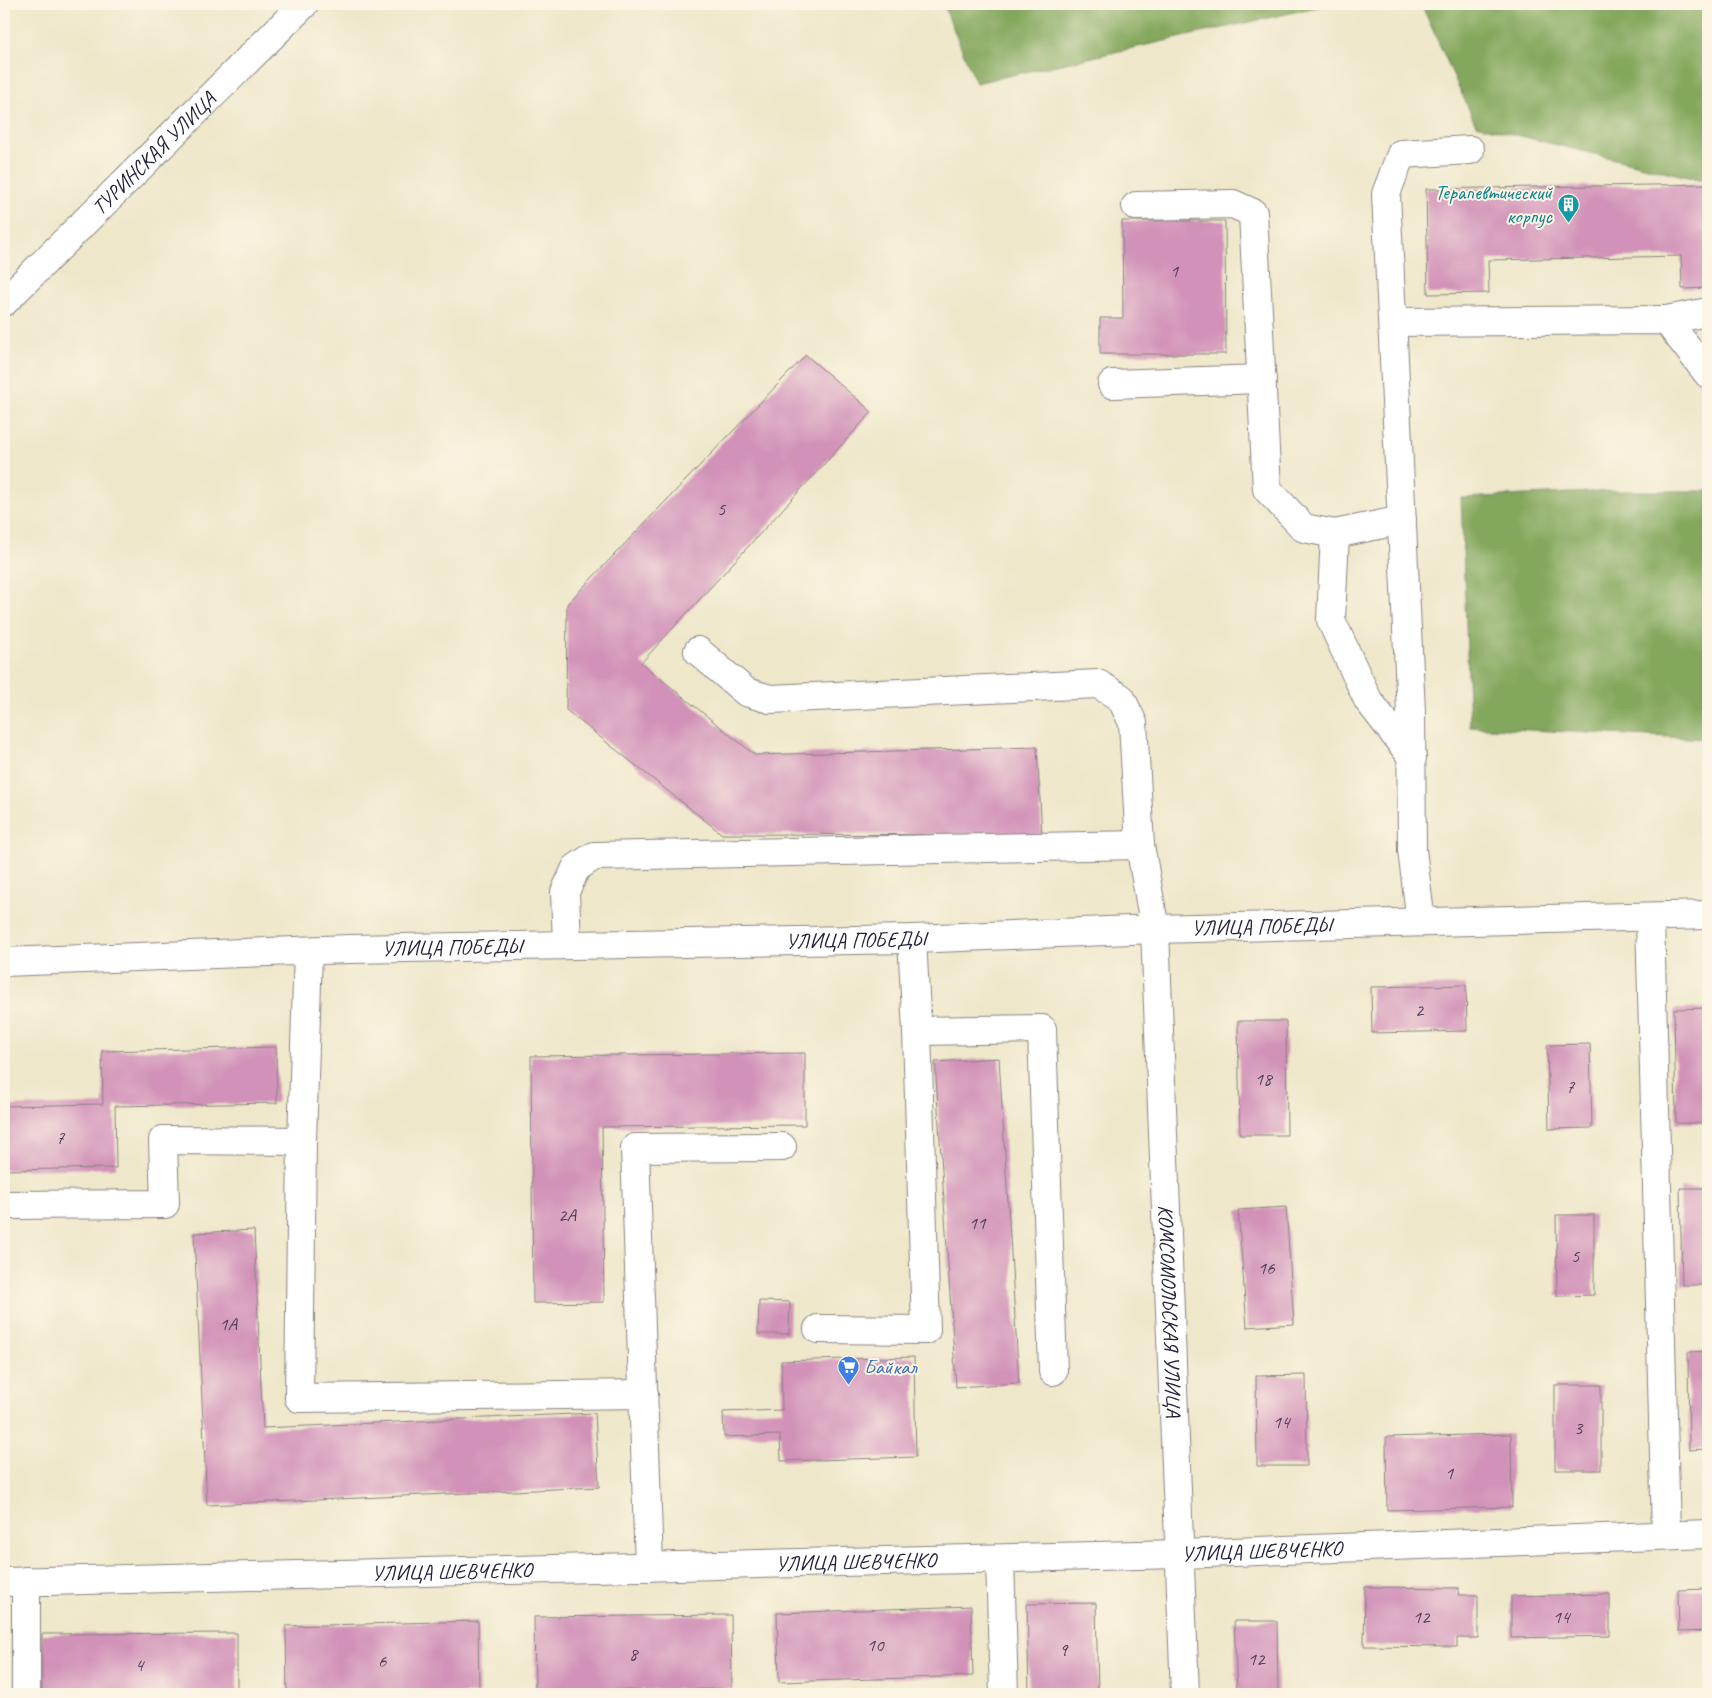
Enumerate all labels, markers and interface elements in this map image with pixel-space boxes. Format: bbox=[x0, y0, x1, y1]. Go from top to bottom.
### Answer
street label: ТУРИНСКАЯ УЛИЦА bbox=[86, 85, 222, 220]
place label: Терапевтический корпус bbox=[1435, 179, 1554, 229]
building icon: Терапевтический корпус bbox=[1556, 192, 1580, 223]
house number: 1 bbox=[1170, 259, 1180, 283]
house number: 5 bbox=[717, 497, 727, 521]
street label: УЛИЦА ПОБЕДЫ bbox=[1191, 911, 1336, 941]
street label: УЛИЦА ПОБЕДЫ bbox=[785, 925, 930, 954]
street label: УЛИЦА ПОБЕДЫ bbox=[381, 933, 526, 961]
house number: 2 bbox=[1415, 998, 1425, 1022]
house number: 18 bbox=[1254, 1067, 1274, 1091]
house number: 7 bbox=[1566, 1075, 1576, 1099]
house number: 7 bbox=[56, 1126, 66, 1150]
house number: 2А bbox=[558, 1203, 578, 1227]
street label: КОМСОМОЛЬСКАЯ УЛИЦА bbox=[1153, 1205, 1187, 1418]
house number: 11 bbox=[968, 1211, 987, 1235]
house number: 5 bbox=[1571, 1244, 1581, 1268]
house number: 16 bbox=[1257, 1256, 1276, 1280]
house number: 1А bbox=[219, 1312, 239, 1336]
place label: Байкал bbox=[864, 1354, 918, 1380]
supermarket icon: Байкал bbox=[836, 1355, 860, 1386]
house number: 14 bbox=[1272, 1410, 1292, 1434]
house number: 3 bbox=[1574, 1416, 1584, 1440]
house number: 1 bbox=[1445, 1461, 1455, 1485]
street label: УЛИЦА ШЕВЧЕНКО bbox=[1181, 1535, 1345, 1567]
street label: УЛИЦА ШЕВЧЕНКО bbox=[775, 1547, 939, 1577]
street label: УЛИЦА ШЕВЧЕНКО bbox=[371, 1556, 535, 1586]
house number: 12 bbox=[1412, 1605, 1431, 1629]
house number: 14 bbox=[1552, 1605, 1572, 1629]
house number: 10 bbox=[866, 1633, 885, 1657]
house number: 9 bbox=[1059, 1638, 1069, 1662]
house number: 8 bbox=[629, 1642, 640, 1666]
house number: 12 bbox=[1247, 1647, 1266, 1671]
house number: 6 bbox=[378, 1649, 388, 1673]
house number: 4 bbox=[135, 1653, 146, 1677]

